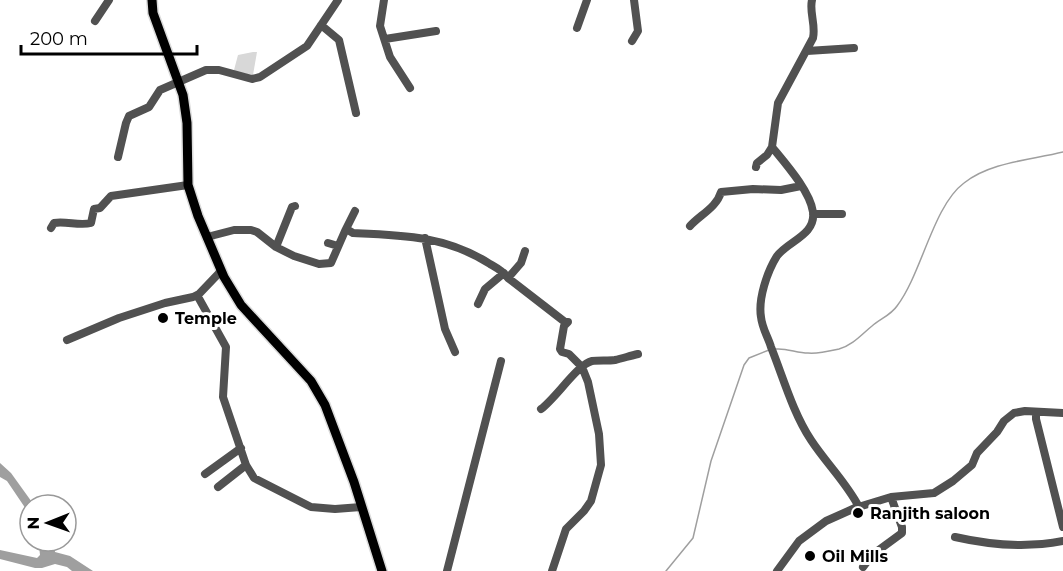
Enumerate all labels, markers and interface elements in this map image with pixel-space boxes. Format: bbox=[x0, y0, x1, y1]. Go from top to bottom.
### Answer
scale bar bbox=[21, 18, 196, 56]
text: 200 m bbox=[30, 28, 88, 50]
place label: Temple bbox=[175, 309, 237, 328]
marker: Temple bbox=[156, 311, 170, 325]
north arrow bbox=[18, 493, 78, 553]
place label: Ranjith saloon bbox=[870, 504, 990, 523]
marker: Ranjith saloon bbox=[851, 506, 865, 520]
text: N bbox=[24, 517, 43, 530]
place label: Oil Mills bbox=[822, 547, 888, 566]
marker: Oil Mills bbox=[803, 549, 817, 563]

